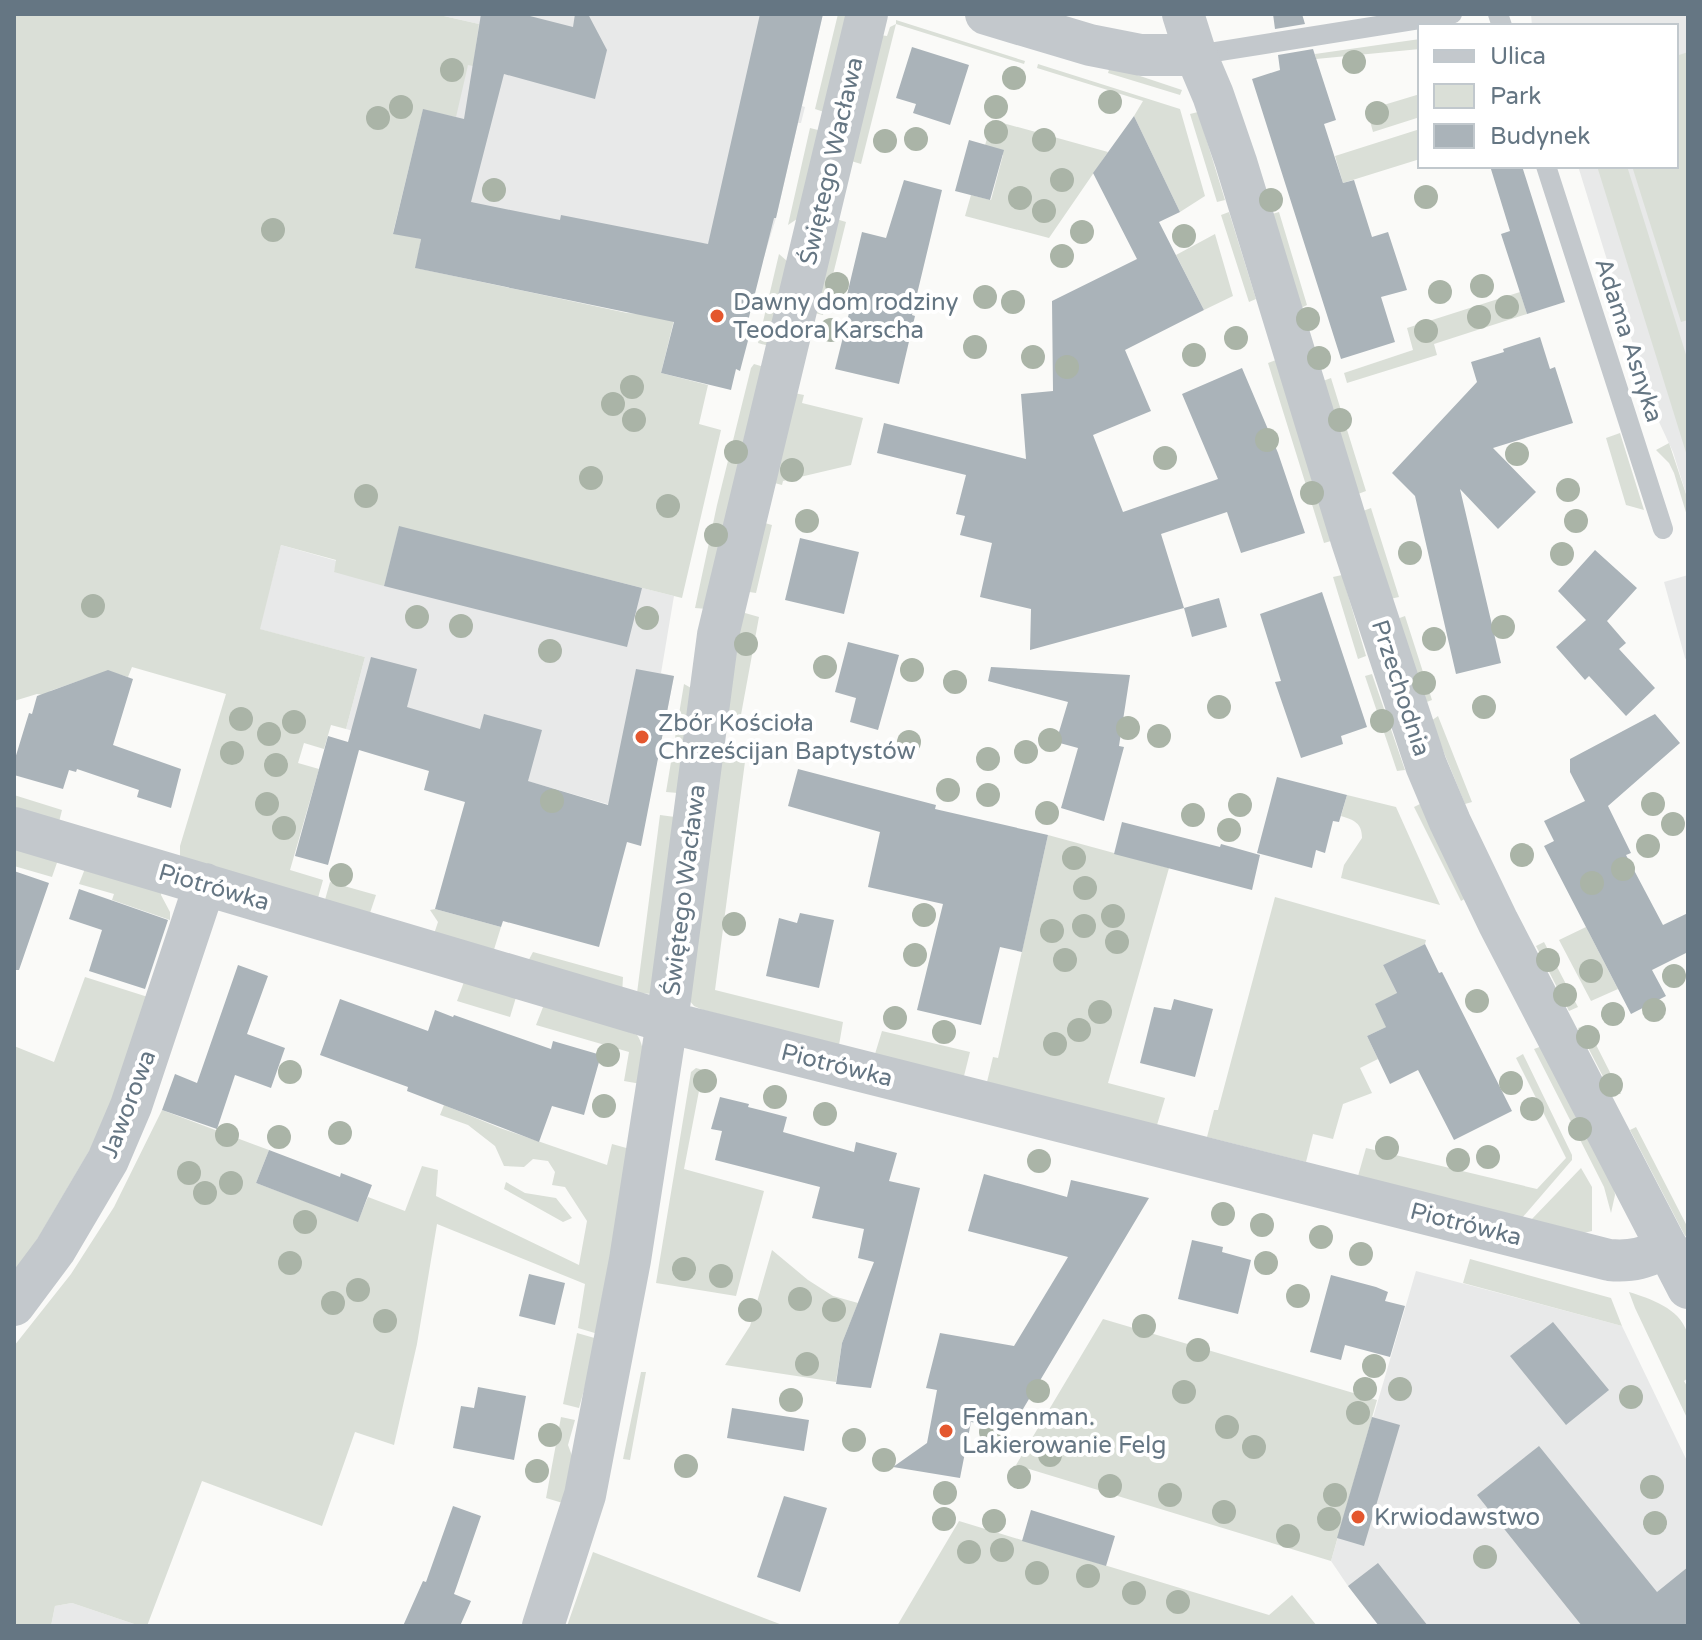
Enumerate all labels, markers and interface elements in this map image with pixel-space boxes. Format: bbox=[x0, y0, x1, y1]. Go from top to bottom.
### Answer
legend bbox=[1418, 24, 1678, 168]
text: Ulica bbox=[1490, 42, 1546, 71]
street label: Świętego Wacława bbox=[792, 54, 870, 268]
text: Park bbox=[1490, 82, 1541, 111]
text: Budynek bbox=[1490, 122, 1590, 151]
street label: Adama Asnyka bbox=[1588, 254, 1669, 426]
place label: Dawny dom rodziny Teodora Karscha bbox=[733, 288, 958, 345]
marker: Dawny dom rodziny Teodora Karscha bbox=[708, 307, 726, 325]
street label: Przechodnia bbox=[1365, 616, 1436, 760]
place label: Zbór Kościoła Chrześcijan Baptystów bbox=[658, 709, 916, 766]
marker: Zbór Kościoła Chrześcijan Baptystów bbox=[633, 728, 651, 746]
street label: Świętego Wacława bbox=[656, 783, 712, 997]
street label: Piotrówka bbox=[155, 858, 273, 917]
street label: Piotrówka bbox=[778, 1038, 896, 1093]
street label: Jaworowa bbox=[95, 1046, 162, 1162]
street label: Piotrówka bbox=[1407, 1197, 1525, 1252]
place label: Felgenman. Lakierowanie Felg bbox=[962, 1403, 1166, 1460]
marker: Felgenman. Lakierowanie Felg bbox=[937, 1422, 955, 1440]
place label: Krwiodawstwo bbox=[1374, 1503, 1540, 1532]
marker: Krwiodawstwo bbox=[1349, 1508, 1367, 1526]

